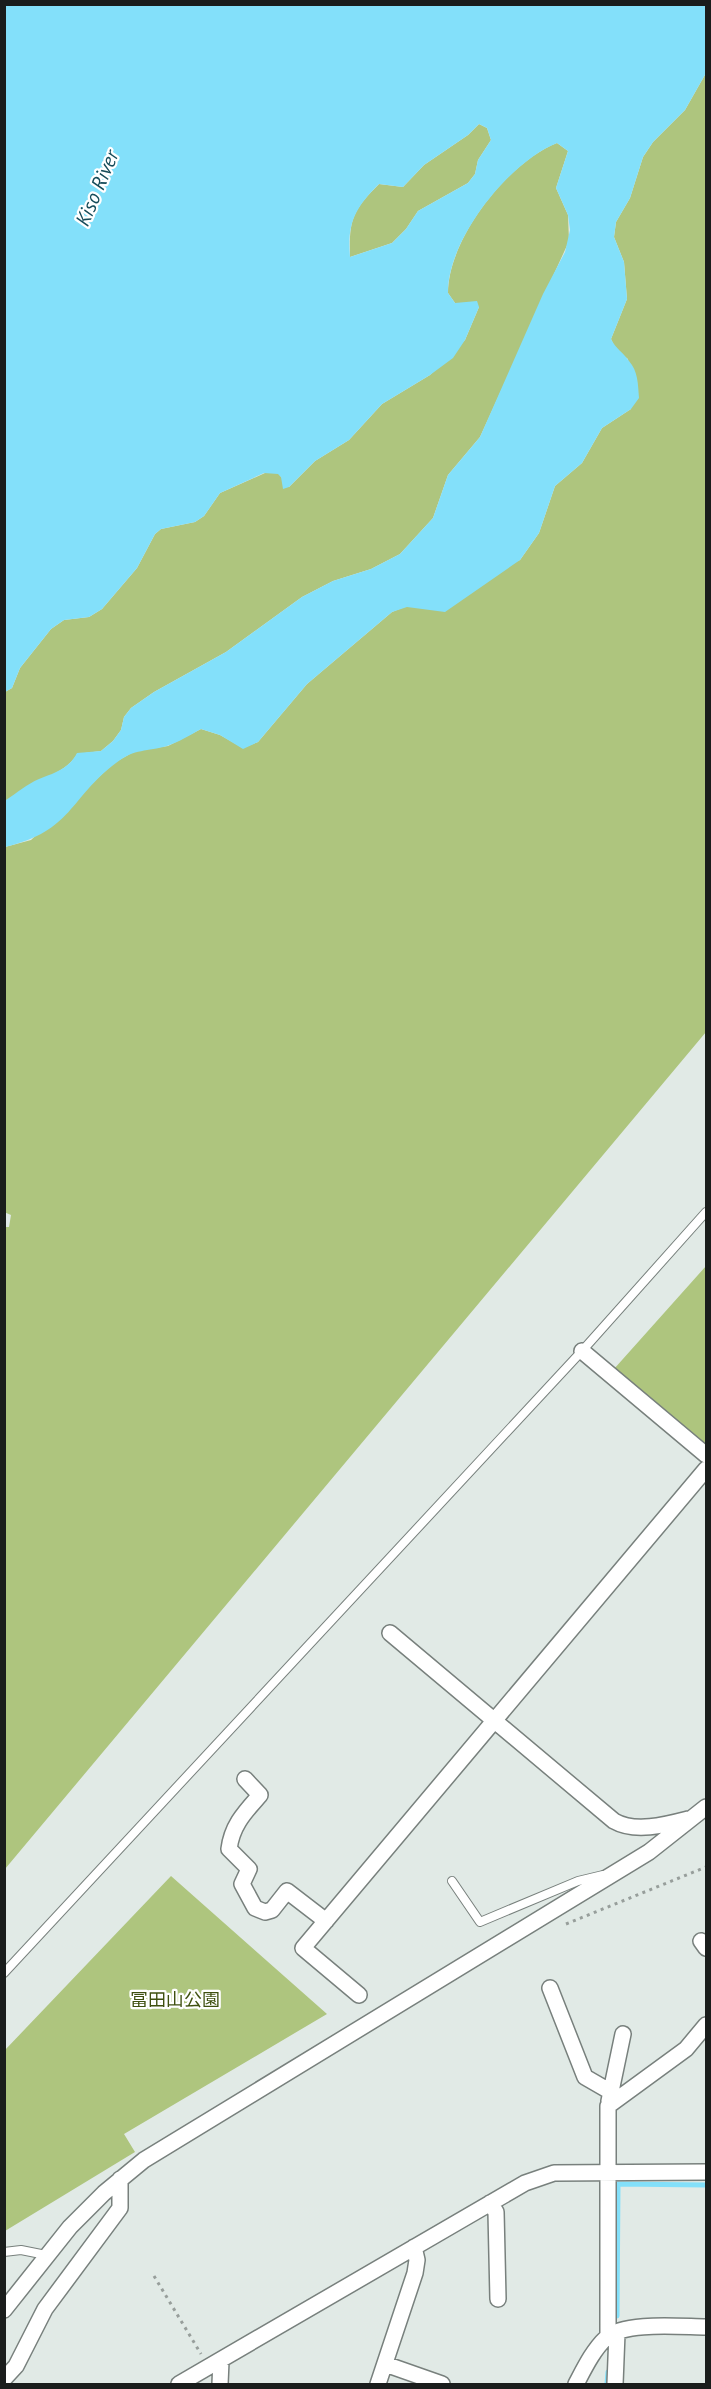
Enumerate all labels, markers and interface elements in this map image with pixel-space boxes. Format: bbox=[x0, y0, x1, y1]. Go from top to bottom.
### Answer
water label: Kiso River bbox=[69, 145, 125, 230]
park label: 冨田山公園 bbox=[130, 1988, 220, 2011]

